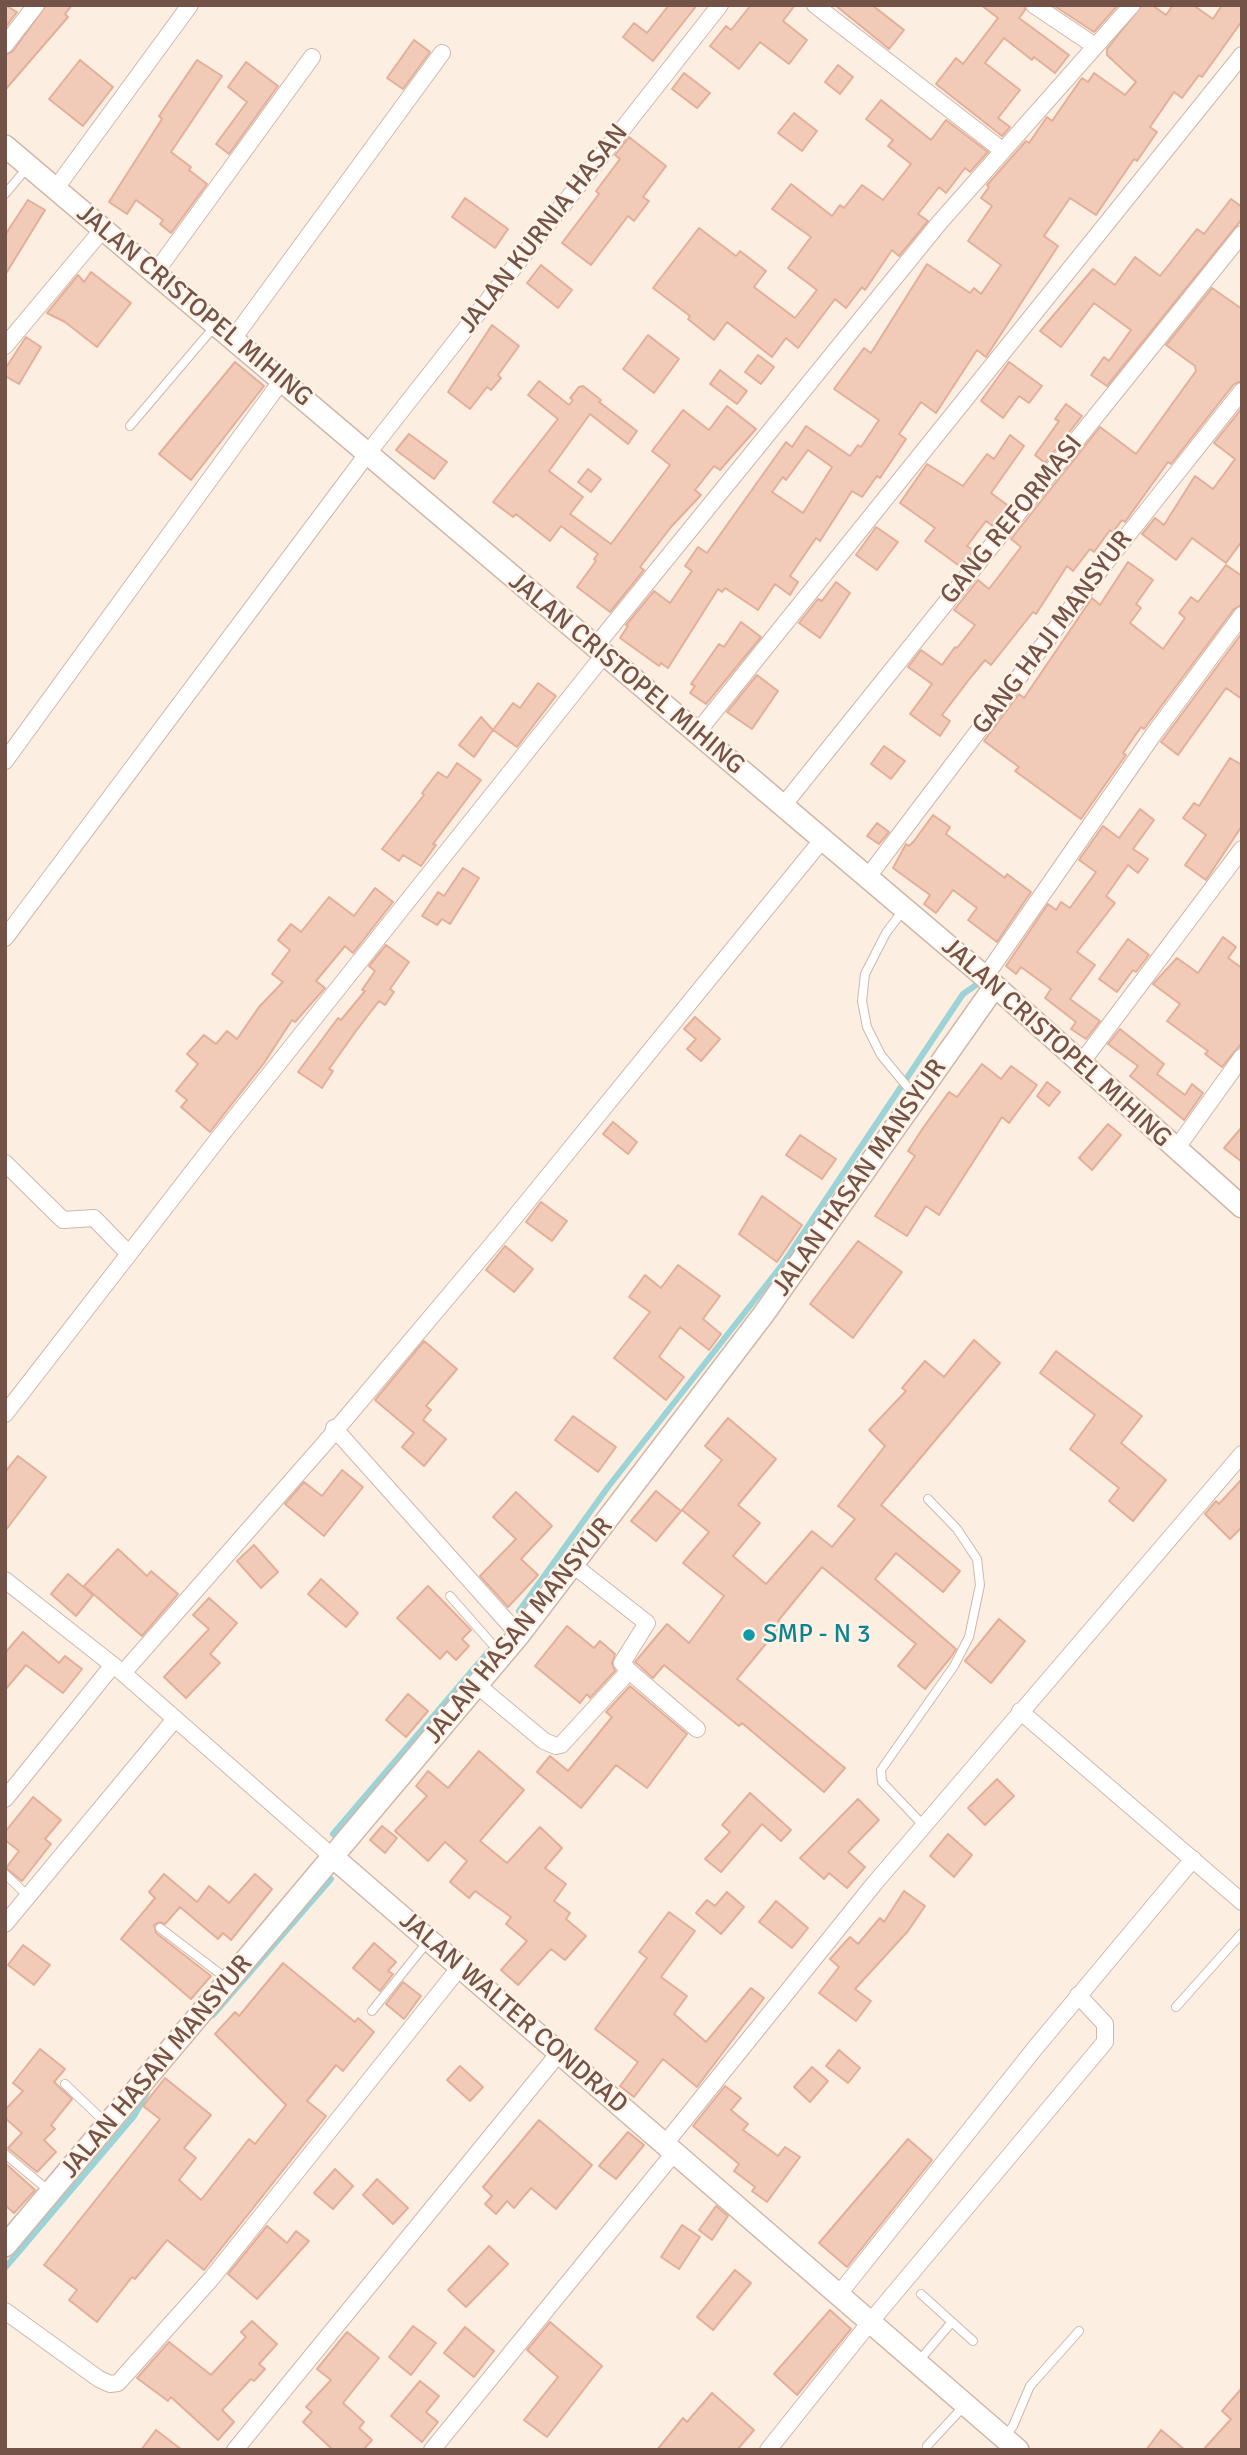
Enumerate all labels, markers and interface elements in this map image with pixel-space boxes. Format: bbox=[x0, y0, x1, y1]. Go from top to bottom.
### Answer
street label: JALAN KURNIA HASAN bbox=[453, 118, 635, 340]
street label: JALAN CRISTOPEL MIHING bbox=[70, 198, 318, 414]
street label: GANG REFORMASI bbox=[934, 429, 1090, 611]
street label: GANG HAJI MANSYUR bbox=[966, 525, 1140, 741]
street label: JALAN CRISTOPEL MIHING bbox=[502, 566, 750, 782]
street label: JALAN CRISTOPEL MIHING bbox=[935, 932, 1177, 1154]
street label: JALAN HASAN MANSYUR bbox=[766, 1054, 954, 1302]
street label: JALAN HASAN MANSYUR bbox=[418, 1512, 620, 1750]
place label: SMP - N 3 bbox=[763, 1619, 871, 1651]
marker: SMP - N 3 bbox=[741, 1627, 757, 1643]
street label: JALAN WALTER CONDRAD bbox=[393, 1905, 633, 2121]
street label: JALAN HASAN MANSYUR bbox=[54, 1949, 260, 2185]

